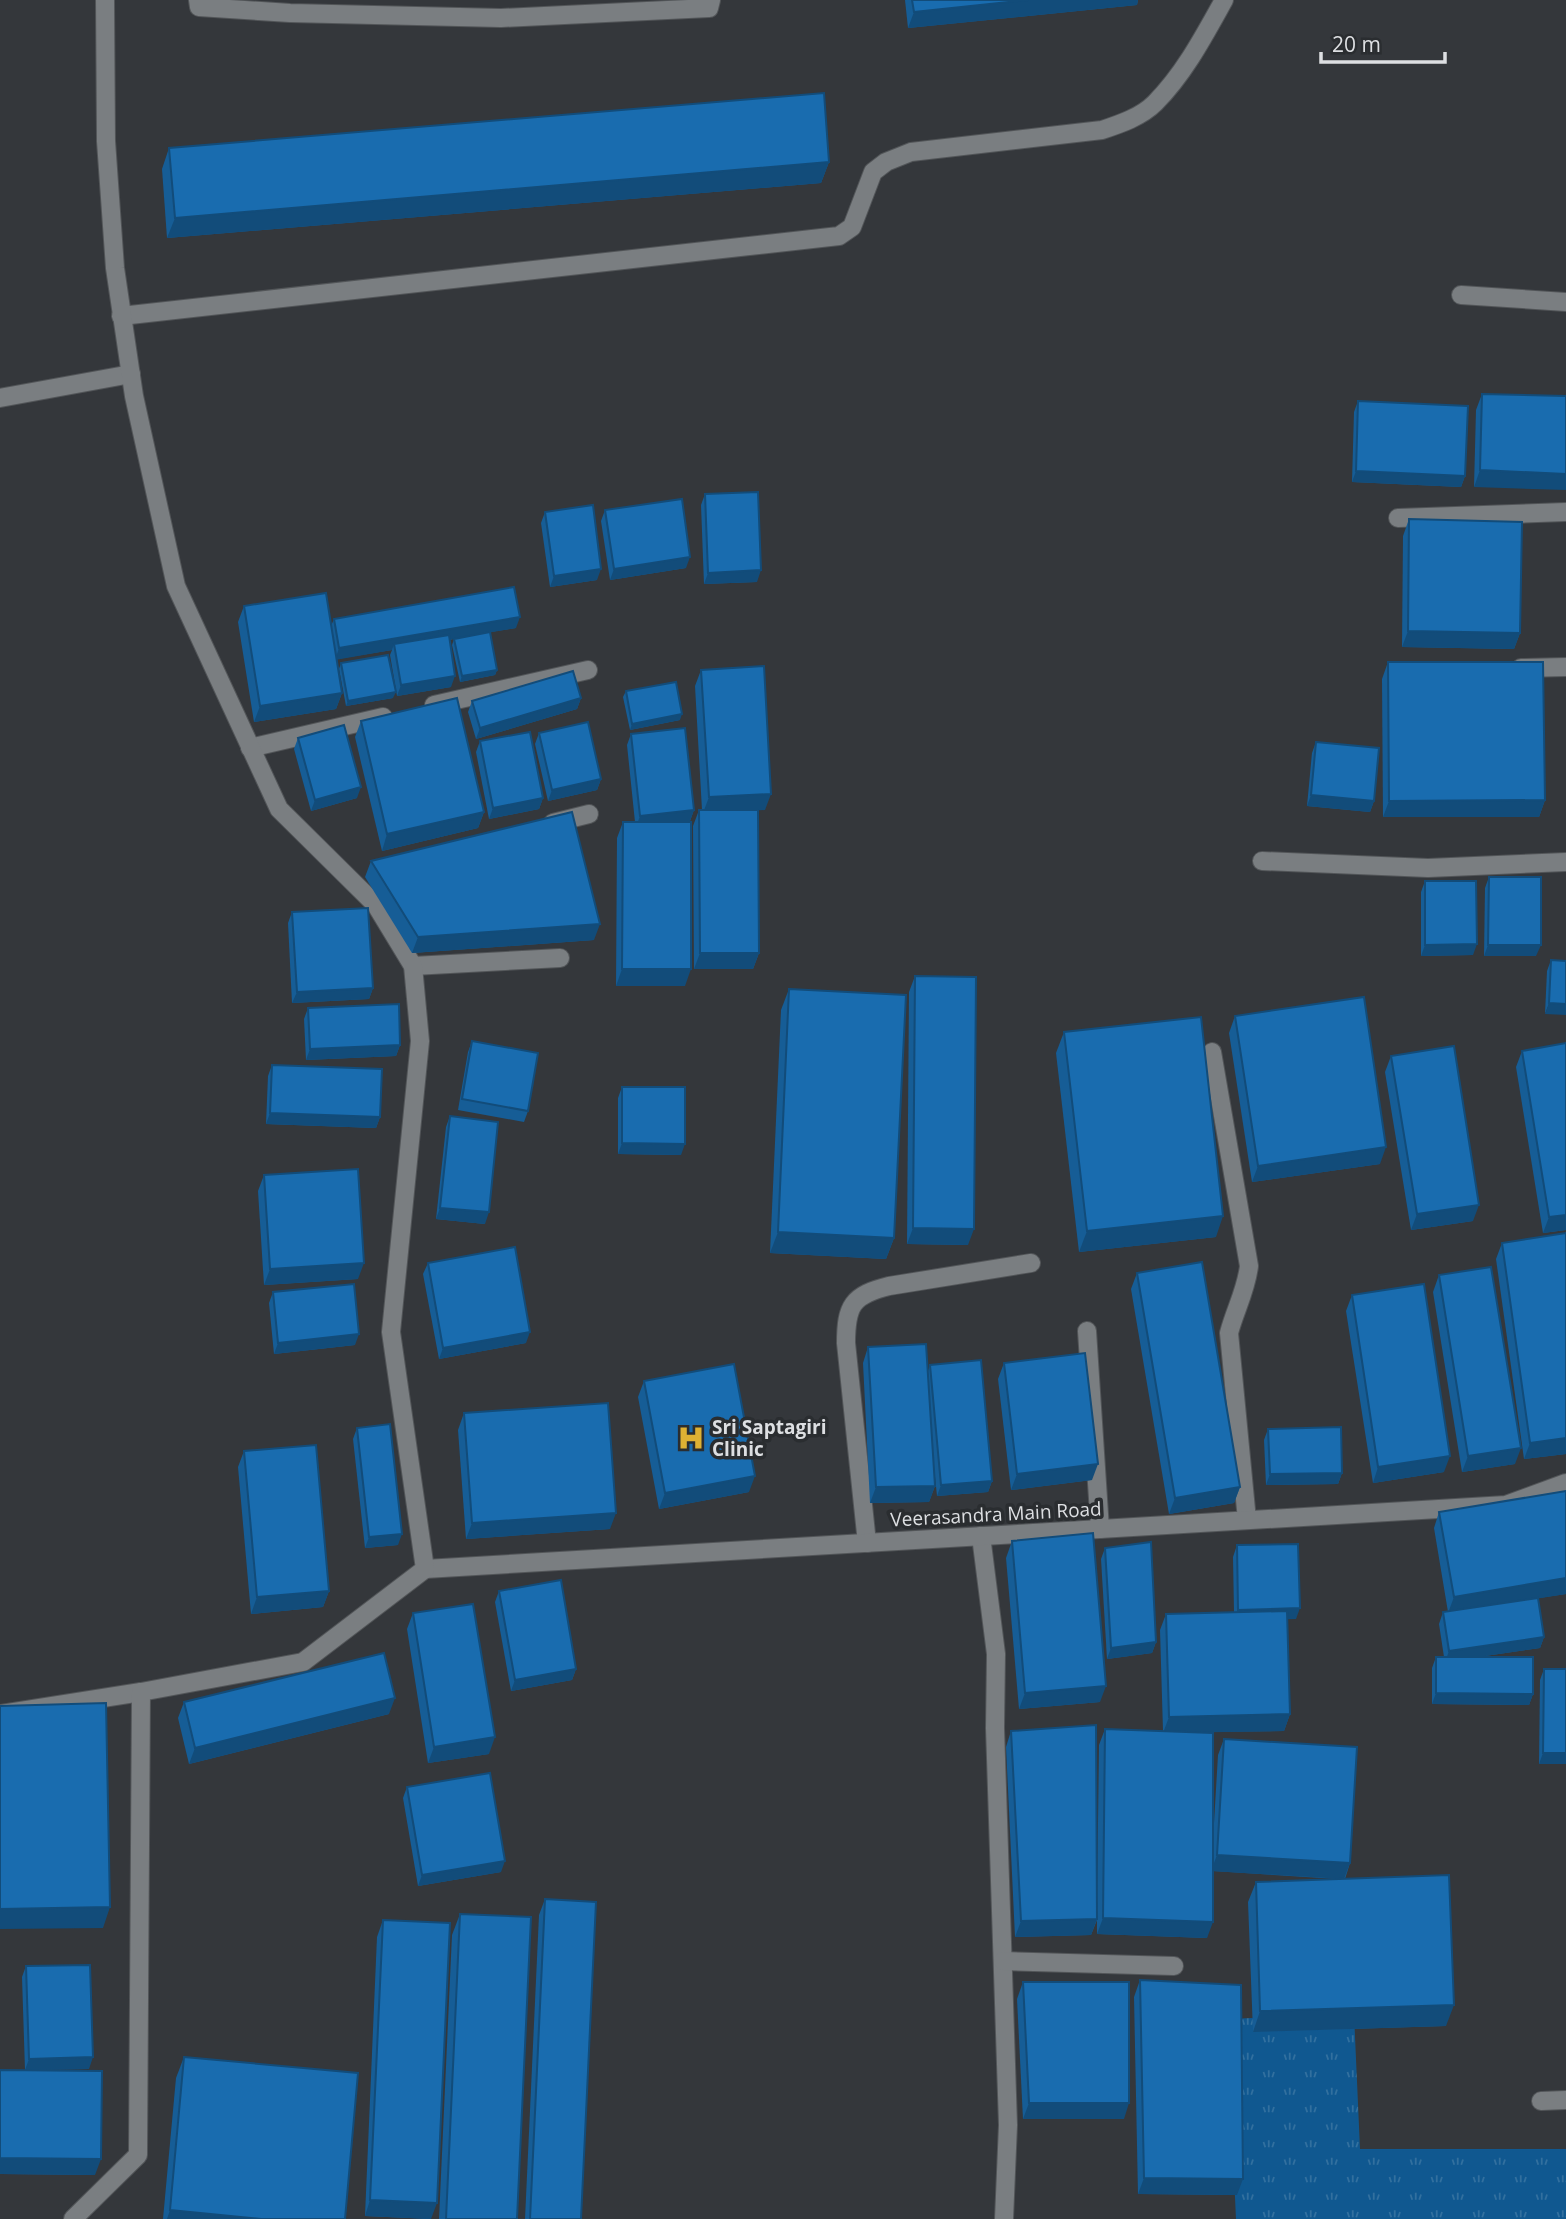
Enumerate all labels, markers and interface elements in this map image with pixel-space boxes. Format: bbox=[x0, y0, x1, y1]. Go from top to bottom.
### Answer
scale bar bbox=[1321, 21, 1445, 65]
text: 20 m bbox=[1332, 30, 1381, 58]
place label: Sri Saptagiri Clinic bbox=[712, 1414, 826, 1462]
hospital icon: Sri Saptagiri Clinic bbox=[676, 1423, 706, 1453]
street label: Veerasandra Main Road bbox=[890, 1495, 1102, 1533]

